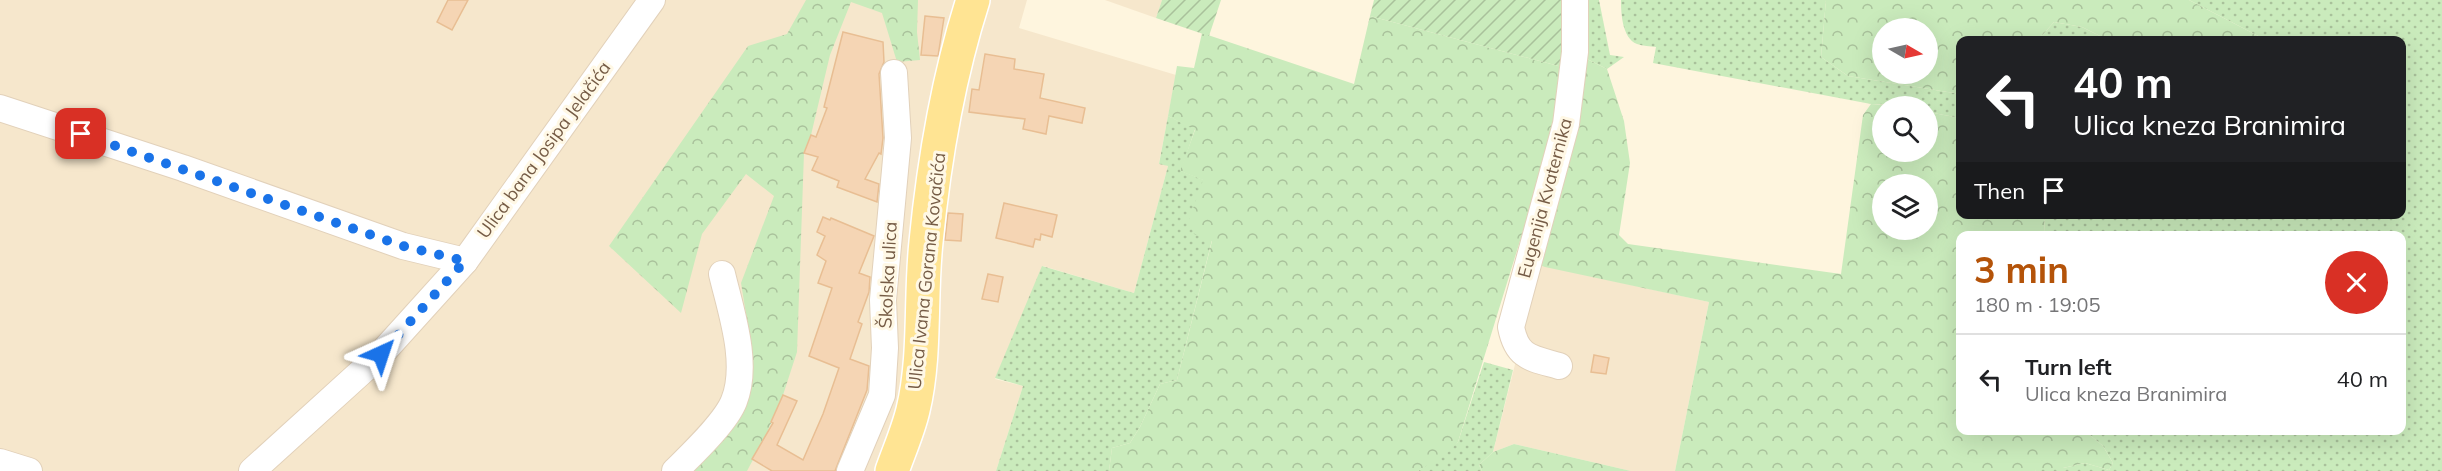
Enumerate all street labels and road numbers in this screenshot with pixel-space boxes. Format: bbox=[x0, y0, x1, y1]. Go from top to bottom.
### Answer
street label: Ulica bana Josipa Jelačića bbox=[472, 57, 616, 243]
street label: Eugenija Kvaternika bbox=[1512, 115, 1577, 280]
street label: Ulica Ivana Gorana Kovačića bbox=[903, 151, 950, 391]
street label: Školska ulica bbox=[873, 221, 902, 329]

